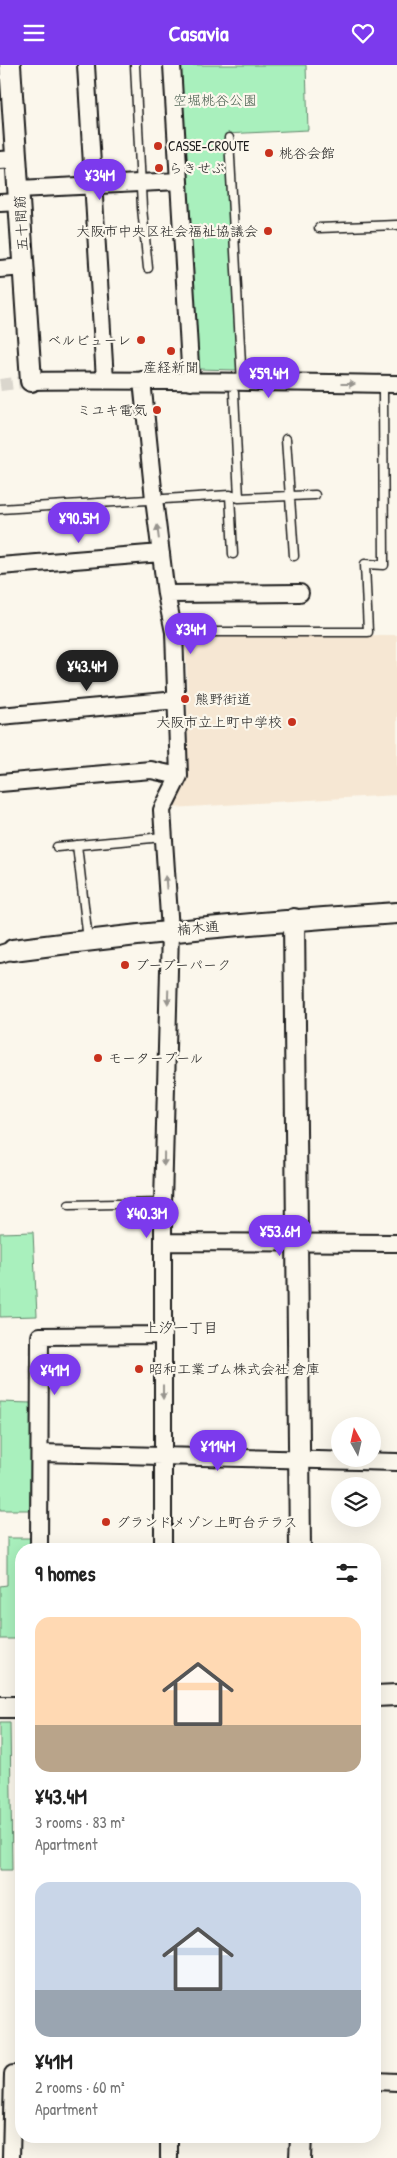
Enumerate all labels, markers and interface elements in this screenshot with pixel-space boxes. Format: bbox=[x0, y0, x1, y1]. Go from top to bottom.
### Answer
text: Casavia bbox=[168, 18, 229, 48]
icon: menu bbox=[20, 19, 48, 47]
icon: heart bbox=[349, 19, 377, 47]
park label: 空堀桃谷公園 bbox=[173, 90, 257, 109]
place label: CASSE-CROUTE bbox=[168, 136, 249, 155]
marker: CASSE-CROUTE bbox=[152, 140, 164, 152]
place label: 桃谷会館 bbox=[279, 143, 335, 162]
marker: 桃谷会館 bbox=[263, 147, 275, 159]
place label: らきせぶ bbox=[169, 158, 225, 177]
pin: ¥34M bbox=[70, 159, 130, 201]
marker: らきせぶ bbox=[153, 162, 165, 174]
text: ¥34M bbox=[85, 164, 115, 186]
street label: 五十間筋 bbox=[10, 195, 31, 251]
place label: 大阪市中央区社会福祉協議会 bbox=[76, 221, 258, 240]
marker: 大阪市中央区社会福祉協議会 bbox=[262, 225, 274, 237]
place label: ベルビューレ bbox=[48, 330, 131, 349]
marker: ベルビューレ bbox=[135, 334, 147, 346]
marker: 産経新聞 bbox=[165, 345, 177, 357]
place label: 産経新聞 bbox=[143, 357, 199, 376]
pin: ¥59.4M bbox=[228, 357, 310, 399]
text: ¥59.4M bbox=[249, 362, 289, 384]
one-way arrow bbox=[340, 380, 356, 388]
place label: ミユキ電気 bbox=[77, 400, 147, 419]
marker: ミユキ電気 bbox=[151, 404, 163, 416]
pin: ¥90.5M bbox=[38, 501, 120, 544]
text: ¥90.5M bbox=[59, 507, 99, 529]
one-way arrow bbox=[154, 524, 162, 540]
pin: ¥34M bbox=[161, 613, 221, 655]
text: ¥34M bbox=[176, 618, 206, 640]
pin: ¥43.4M bbox=[46, 649, 128, 692]
text: ¥43.4M bbox=[67, 655, 107, 677]
place label: 熊野街道 bbox=[195, 689, 251, 708]
marker: 熊野街道 bbox=[179, 693, 191, 705]
place label: 大阪市立上町中学校 bbox=[156, 712, 282, 731]
marker: 大阪市立上町中学校 bbox=[286, 716, 298, 728]
one-way arrow bbox=[162, 874, 170, 890]
street label: 楠木通 bbox=[176, 916, 220, 939]
place label: ブーブーパーク bbox=[135, 955, 231, 974]
marker: ブーブーパーク bbox=[119, 959, 131, 971]
one-way arrow bbox=[164, 989, 172, 1005]
place label: モータープール bbox=[108, 1048, 203, 1067]
marker: モータープール bbox=[92, 1052, 104, 1064]
one-way arrow bbox=[160, 1152, 168, 1168]
pin: ¥40.3M bbox=[106, 1197, 188, 1239]
text: ¥40.3M bbox=[127, 1202, 167, 1224]
pin: ¥53.6M bbox=[239, 1215, 321, 1257]
text: ¥53.6M bbox=[260, 1220, 300, 1242]
district label: 上汐一丁目 bbox=[143, 1317, 219, 1338]
pin: ¥41M bbox=[25, 1353, 85, 1396]
text: ¥41M bbox=[41, 1359, 69, 1381]
place label: 昭和工業ゴム株式会社 倉庫 bbox=[149, 1359, 320, 1378]
marker: 昭和工業ゴム株式会社 倉庫 bbox=[133, 1363, 145, 1375]
one-way arrow bbox=[159, 1384, 167, 1400]
north arrow bbox=[331, 1417, 381, 1467]
map controls bbox=[331, 1417, 381, 1527]
pin: ¥114M bbox=[183, 1429, 253, 1472]
text: ¥114M bbox=[201, 1435, 235, 1457]
button: layers bbox=[331, 1477, 381, 1527]
place label: グランドメゾン上町台テラス bbox=[116, 1512, 297, 1531]
marker: グランドメゾン上町台テラス bbox=[100, 1516, 112, 1528]
text: 9 homes bbox=[35, 1559, 96, 1588]
icon: filters bbox=[333, 1559, 361, 1587]
icon: home bbox=[153, 1649, 243, 1739]
text: ¥43.4M bbox=[35, 1782, 87, 1811]
text: 3 rooms · 83 m² bbox=[35, 1811, 125, 1833]
text: Apartment bbox=[35, 1833, 98, 1855]
icon: home bbox=[153, 1914, 243, 2004]
text: ¥41M bbox=[35, 2047, 73, 2076]
text: 2 rooms · 60 m² bbox=[35, 2076, 125, 2098]
text: Apartment bbox=[35, 2098, 98, 2120]

